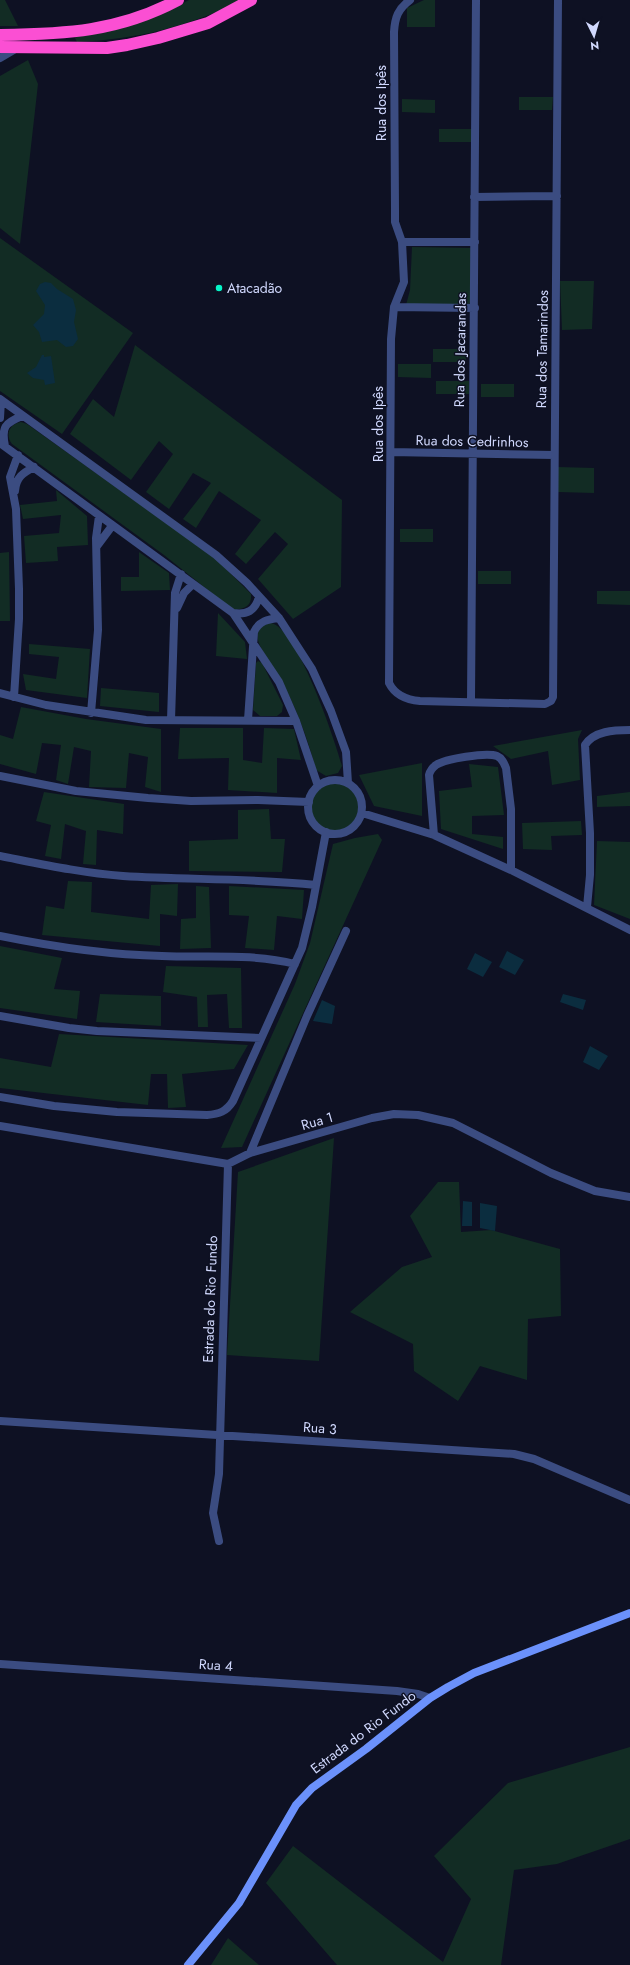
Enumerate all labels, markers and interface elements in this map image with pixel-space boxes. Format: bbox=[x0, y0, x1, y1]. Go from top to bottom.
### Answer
north arrow bbox=[574, 16, 614, 56]
text: N bbox=[590, 38, 600, 54]
street label: Rua dos Ipês bbox=[371, 65, 391, 141]
place label: Atacadão bbox=[227, 278, 283, 298]
marker: Atacadão bbox=[214, 283, 224, 293]
street label: Rua dos Tamarindos bbox=[531, 289, 553, 408]
street label: Rua dos Jacarandas bbox=[449, 292, 471, 407]
street label: Rua dos Ipês bbox=[368, 386, 388, 462]
street label: Rua dos Cedrinhos bbox=[415, 430, 529, 452]
street label: Rua 1 bbox=[299, 1107, 335, 1135]
street label: Estrada do Rio Fundo bbox=[198, 1235, 222, 1363]
street label: Rua 3 bbox=[302, 1417, 338, 1439]
street label: Rua 4 bbox=[198, 1654, 234, 1676]
street label: Estrada do Rio Fundo bbox=[306, 1685, 420, 1778]

